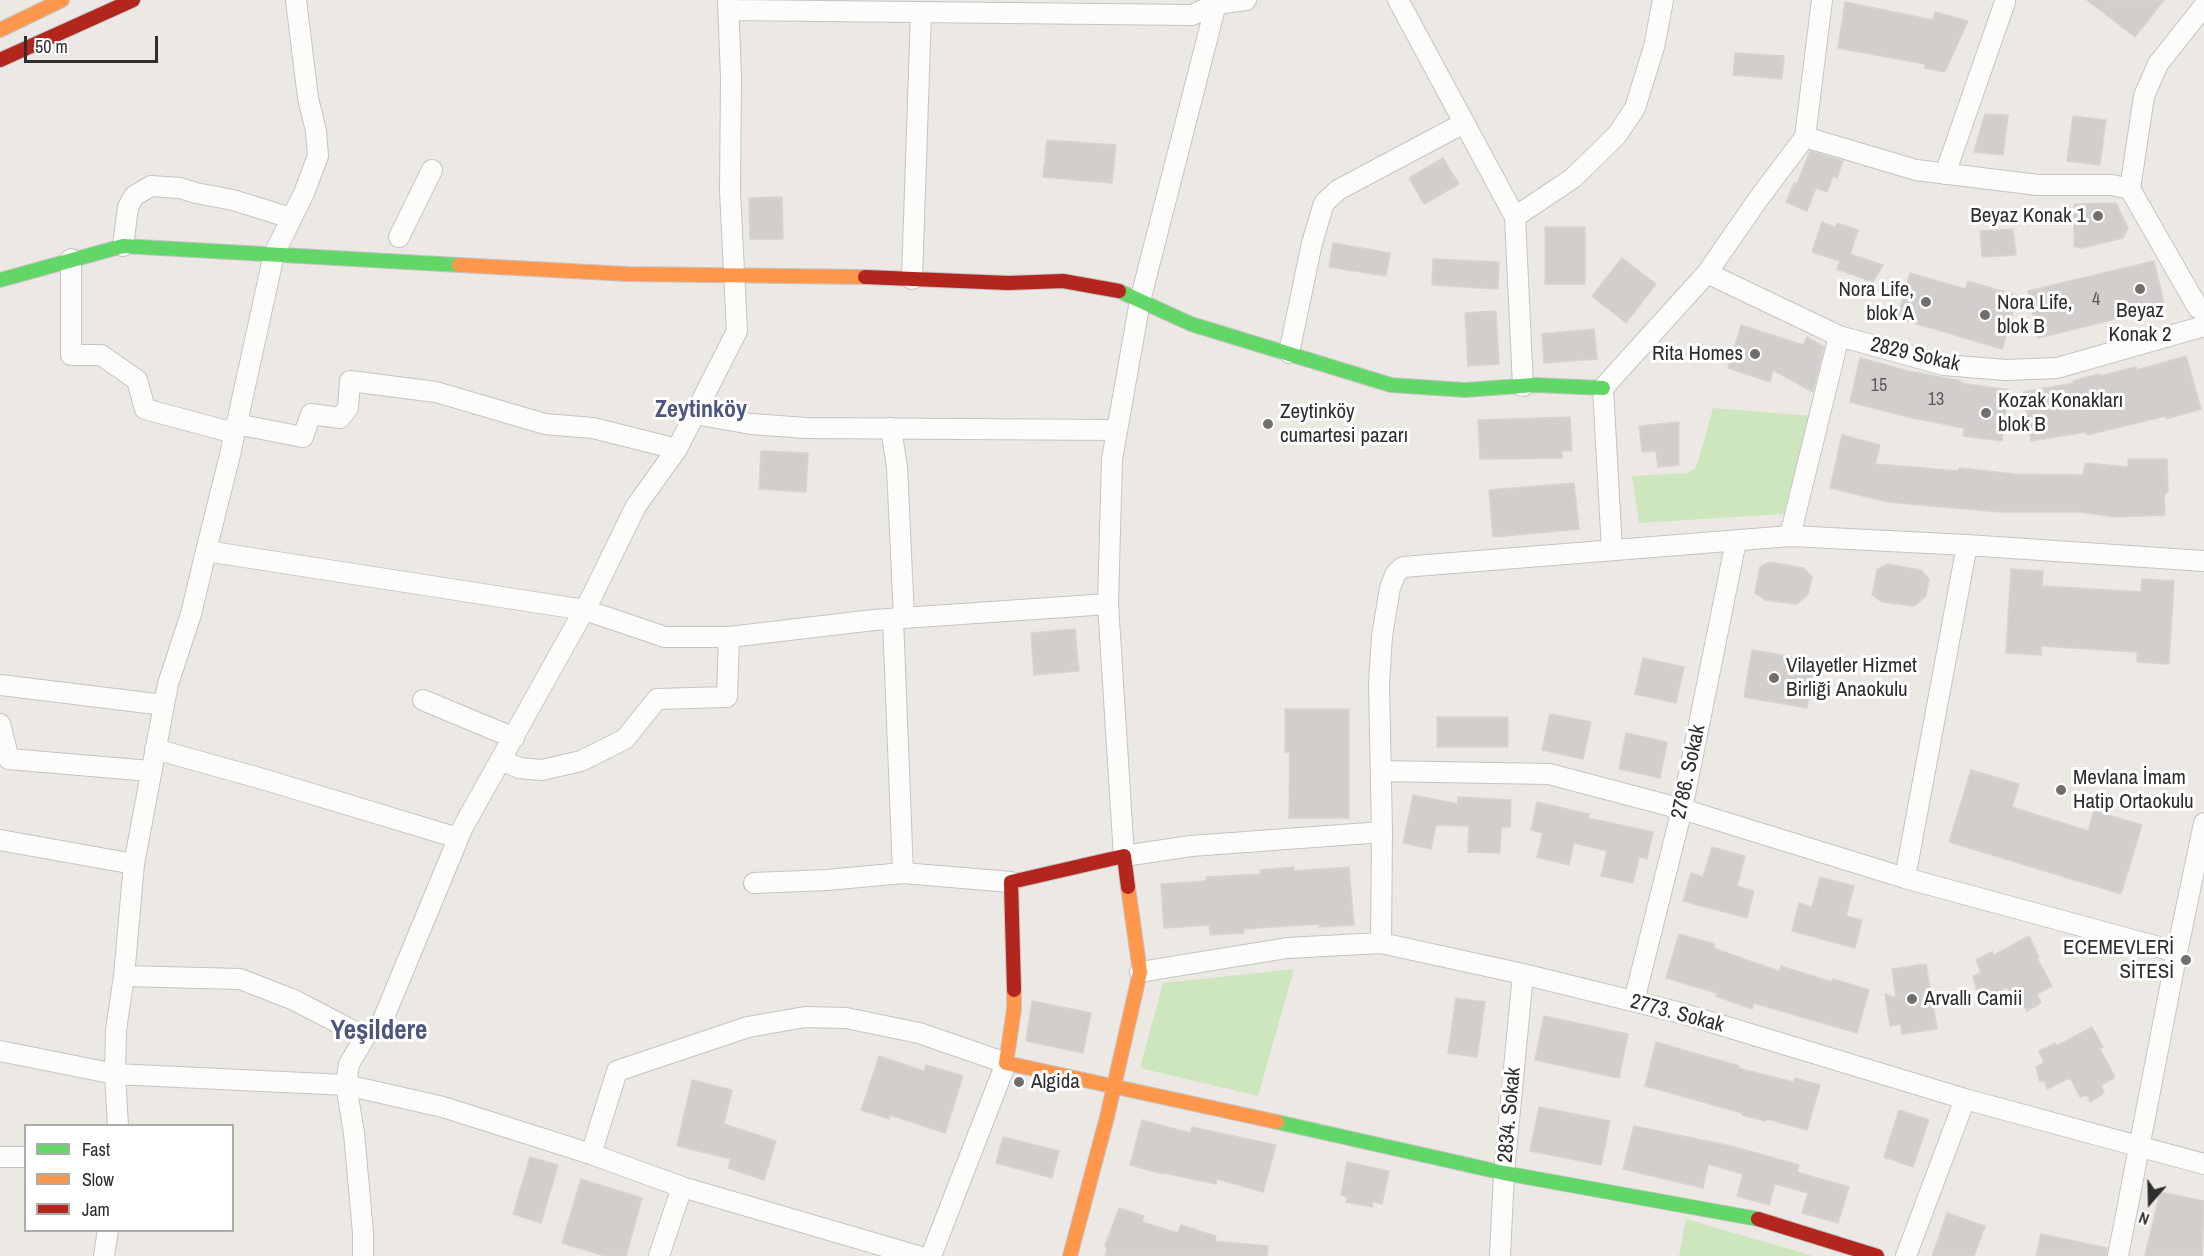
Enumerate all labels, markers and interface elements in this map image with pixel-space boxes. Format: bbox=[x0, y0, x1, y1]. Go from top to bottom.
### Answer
scale bar bbox=[27, 24, 160, 62]
text: 50 m bbox=[35, 34, 68, 59]
place label: Beyaz Konak 1 bbox=[1970, 203, 2086, 229]
marker: Beyaz Konak 1 bbox=[2091, 209, 2105, 223]
place label: Nora Life, blok A bbox=[1838, 277, 1914, 327]
marker: Beyaz Konak 2 bbox=[2133, 282, 2147, 296]
house number: 4 bbox=[2092, 289, 2100, 311]
place label: Nora Life, blok B bbox=[1997, 290, 2073, 340]
marker: Nora Life, blok A bbox=[1919, 295, 1933, 309]
place label: Beyaz Konak 2 bbox=[2108, 298, 2172, 348]
marker: Nora Life, blok B bbox=[1978, 308, 1992, 322]
street label: 2829 Sokak bbox=[1868, 332, 1962, 378]
place label: Rita Homes bbox=[1652, 341, 1743, 367]
marker: Rita Homes bbox=[1748, 347, 1762, 361]
house number: 15 bbox=[1871, 375, 1887, 397]
place label: Kozak Konakları blok B bbox=[1998, 388, 2123, 438]
house number: 13 bbox=[1928, 389, 1944, 411]
district label: Zeytinköy bbox=[655, 397, 747, 425]
place label: Zeytinköy cumartesi pazarı bbox=[1280, 399, 1408, 449]
marker: Kozak Konakları blok B bbox=[1979, 406, 1993, 420]
marker: Zeytinköy cumartesi pazarı bbox=[1261, 417, 1275, 431]
place label: Vilayetler Hizmet Birliği Anaokulu bbox=[1786, 653, 1917, 703]
marker: Vilayetler Hizmet Birliği Anaokulu bbox=[1767, 671, 1781, 685]
street label: 2786. Sokak bbox=[1667, 723, 1711, 821]
place label: Mevlana İmam Hatip Ortaokulu bbox=[2073, 765, 2194, 815]
marker: Mevlana İmam Hatip Ortaokulu bbox=[2054, 783, 2068, 797]
place label: ECEMEVLERİ SİTESİ bbox=[2063, 935, 2174, 985]
marker: ECEMEVLERİ SİTESİ bbox=[2179, 953, 2193, 967]
place label: Arvallı Camii bbox=[1924, 986, 2023, 1012]
street label: 2773. Sokak bbox=[1628, 989, 1726, 1039]
marker: Arvallı Camii bbox=[1905, 992, 1919, 1006]
district label: Yeşildere bbox=[331, 1016, 427, 1048]
street label: 2834. Sokak bbox=[1493, 1066, 1527, 1164]
place label: Algida bbox=[1031, 1069, 1080, 1095]
marker: Algida bbox=[1012, 1075, 1026, 1089]
legend bbox=[24, 1124, 234, 1232]
text: Fast bbox=[82, 1137, 110, 1162]
text: Slow bbox=[82, 1167, 114, 1192]
north arrow bbox=[2120, 1172, 2180, 1232]
text: Jam bbox=[82, 1197, 110, 1222]
text: N bbox=[2136, 1207, 2152, 1231]

